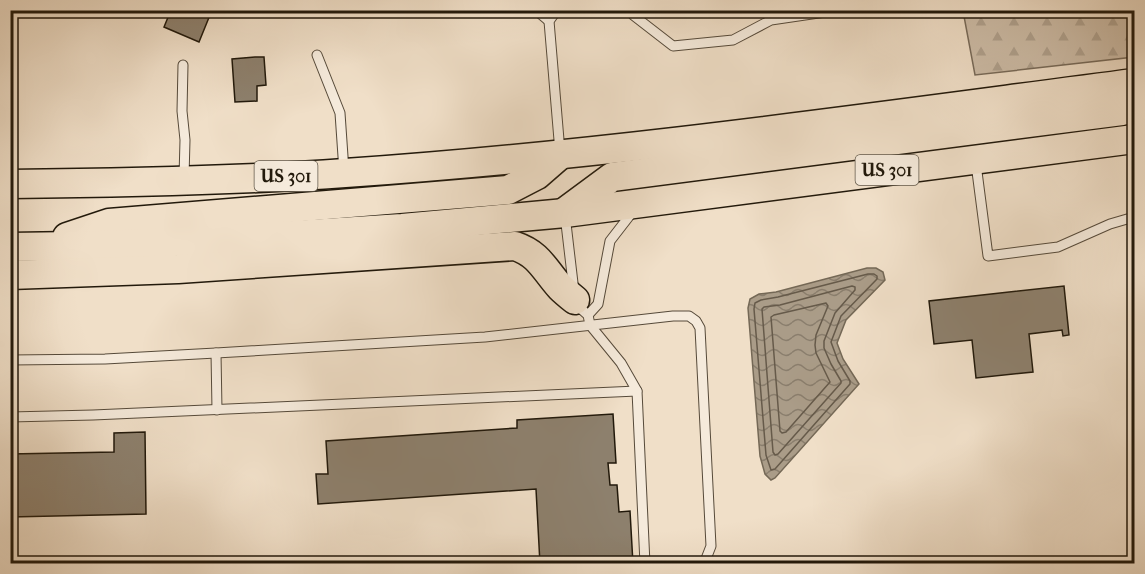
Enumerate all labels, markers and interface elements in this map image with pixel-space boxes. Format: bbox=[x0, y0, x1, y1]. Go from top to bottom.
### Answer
road number: US 301 bbox=[856, 155, 918, 185]
road number: US 301 bbox=[254, 161, 318, 191]

